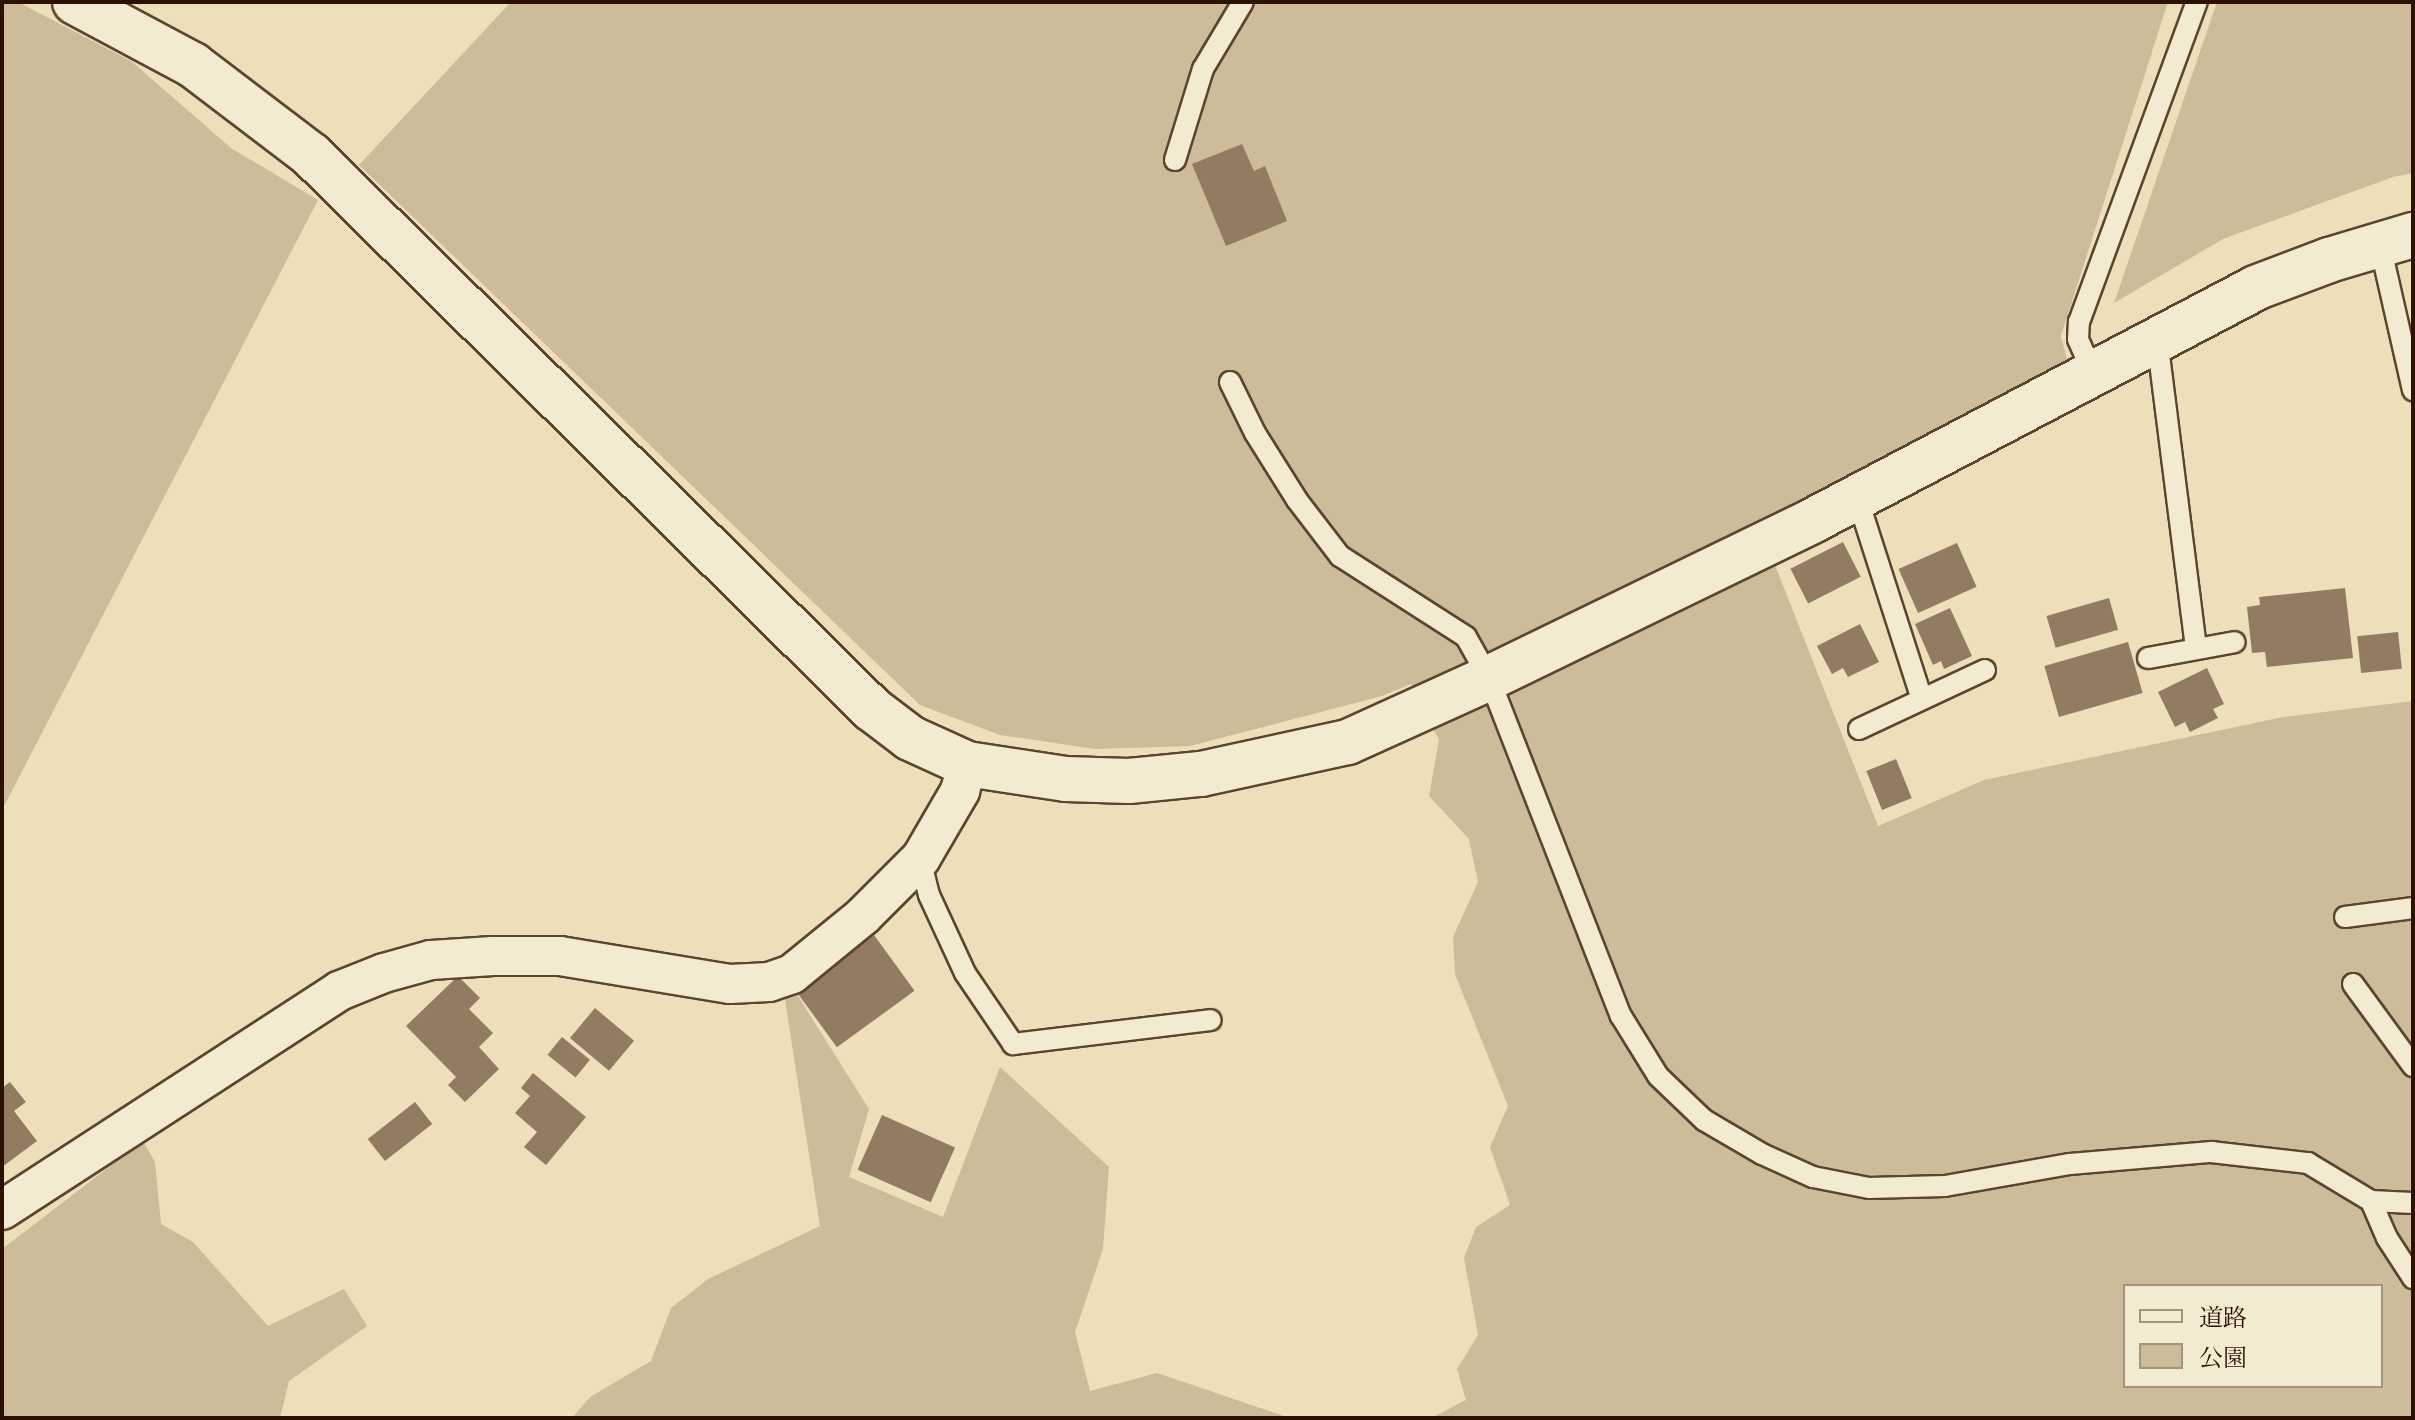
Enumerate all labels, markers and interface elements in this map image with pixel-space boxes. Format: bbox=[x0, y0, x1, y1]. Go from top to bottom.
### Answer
legend bbox=[2123, 1284, 2383, 1388]
text: 道路 bbox=[2199, 1302, 2247, 1335]
text: 公園 bbox=[2199, 1342, 2247, 1375]

